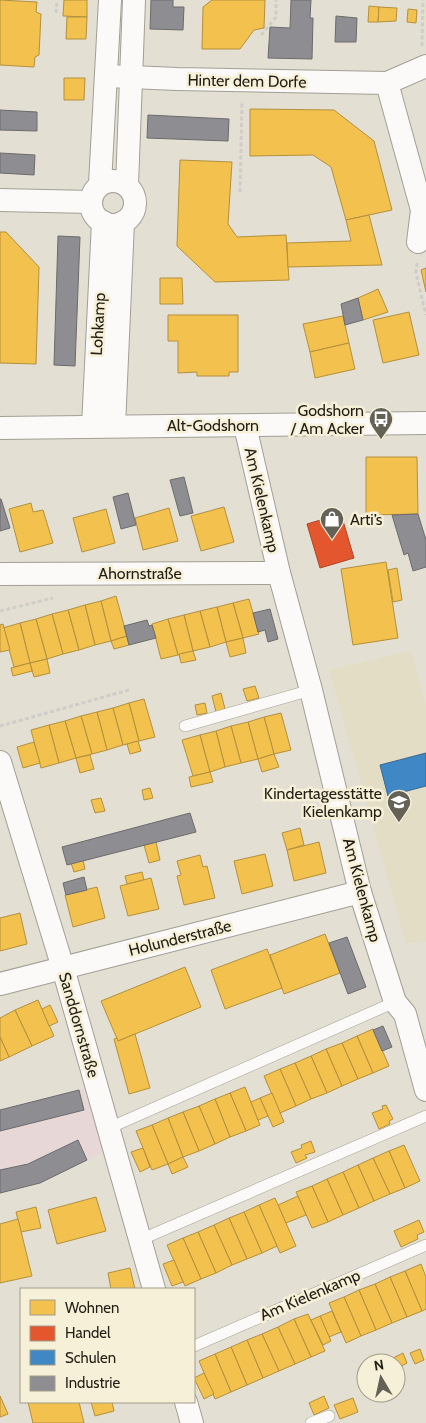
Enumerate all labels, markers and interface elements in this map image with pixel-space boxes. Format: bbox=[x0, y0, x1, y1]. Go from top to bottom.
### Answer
street label: Hinter dem Dorfe bbox=[187, 70, 307, 92]
street label: Lohkamp bbox=[87, 292, 109, 356]
place label: Godshorn / Am Acker bbox=[290, 401, 365, 438]
bus stop icon: Godshorn / Am Acker bbox=[368, 406, 394, 440]
street label: Alt-Godshorn bbox=[167, 416, 259, 435]
street label: Am Kielenkamp bbox=[241, 446, 283, 554]
shop icon: Arti’s bbox=[319, 506, 345, 540]
place label: Arti’s bbox=[350, 510, 383, 529]
street label: Ahornstraße bbox=[98, 564, 182, 583]
place label: Kindertagesstätte Kielenkamp bbox=[264, 784, 382, 821]
school or university icon: Kindertagesstätte Kielenkamp bbox=[386, 789, 412, 823]
street label: Am Kielenkamp bbox=[339, 836, 385, 944]
street label: Holunderstraße bbox=[127, 916, 233, 960]
street label: Sanddornstraße bbox=[55, 970, 103, 1080]
street label: Am Kielenkamp bbox=[257, 1265, 363, 1325]
legend bbox=[20, 1288, 195, 1403]
text: Wohnen bbox=[65, 1299, 119, 1317]
text: Handel bbox=[65, 1324, 111, 1342]
text: Schulen bbox=[65, 1349, 116, 1367]
north arrow bbox=[356, 1353, 406, 1403]
text: N bbox=[373, 1355, 385, 1375]
text: Industrie bbox=[65, 1374, 120, 1392]

